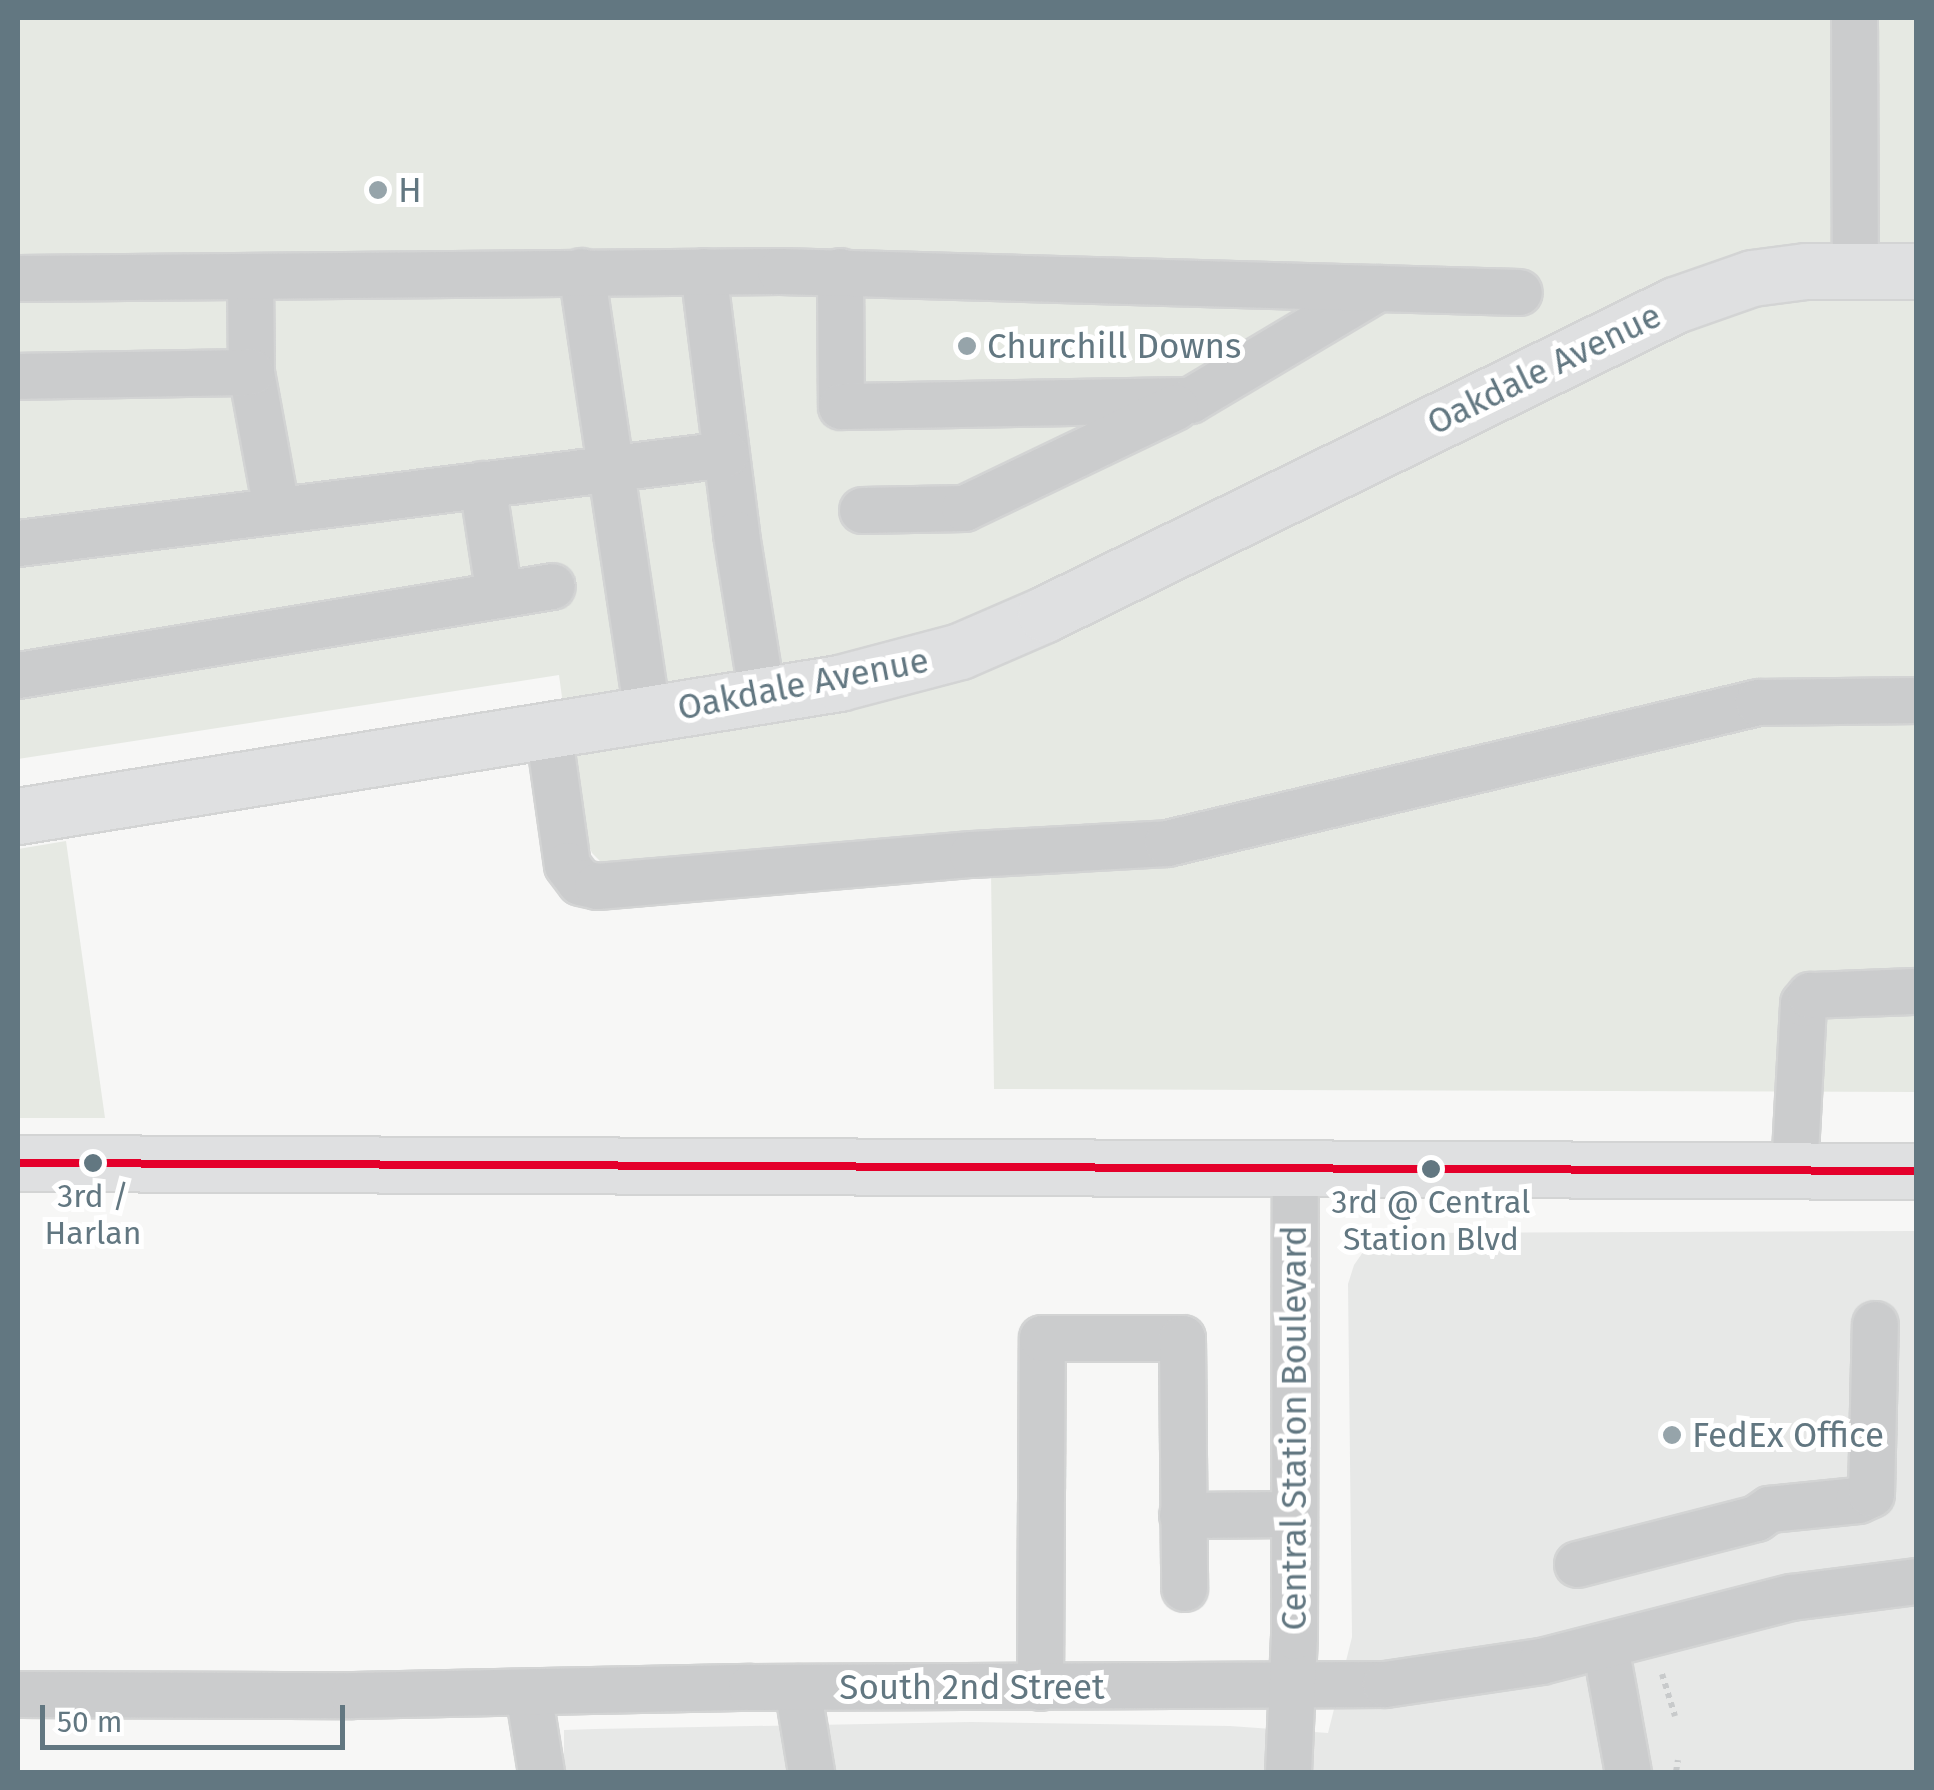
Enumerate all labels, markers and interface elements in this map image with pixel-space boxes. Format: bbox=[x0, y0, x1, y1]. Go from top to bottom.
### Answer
place label: H bbox=[398, 169, 422, 211]
marker: H bbox=[367, 179, 389, 201]
street label: Oakdale Avenue bbox=[1420, 294, 1668, 444]
place label: Churchill Downs bbox=[987, 325, 1241, 367]
marker: Churchill Downs bbox=[956, 335, 978, 357]
street label: Oakdale Avenue bbox=[674, 639, 932, 729]
marker: 3rd / Harlan bbox=[83, 1153, 103, 1173]
marker: 3rd @ Central Station Blvd bbox=[1421, 1159, 1441, 1179]
place label: 3rd / Harlan bbox=[45, 1178, 141, 1253]
place label: 3rd @ Central Station Blvd bbox=[1332, 1184, 1530, 1259]
street label: Central Station Boulevard bbox=[1273, 1225, 1315, 1631]
place label: FedEx Office bbox=[1692, 1414, 1884, 1456]
marker: FedEx Office bbox=[1661, 1424, 1683, 1446]
street label: South 2nd Street bbox=[839, 1666, 1105, 1708]
scale bar bbox=[45, 1685, 350, 1747]
text: 50 m bbox=[57, 1704, 122, 1740]

